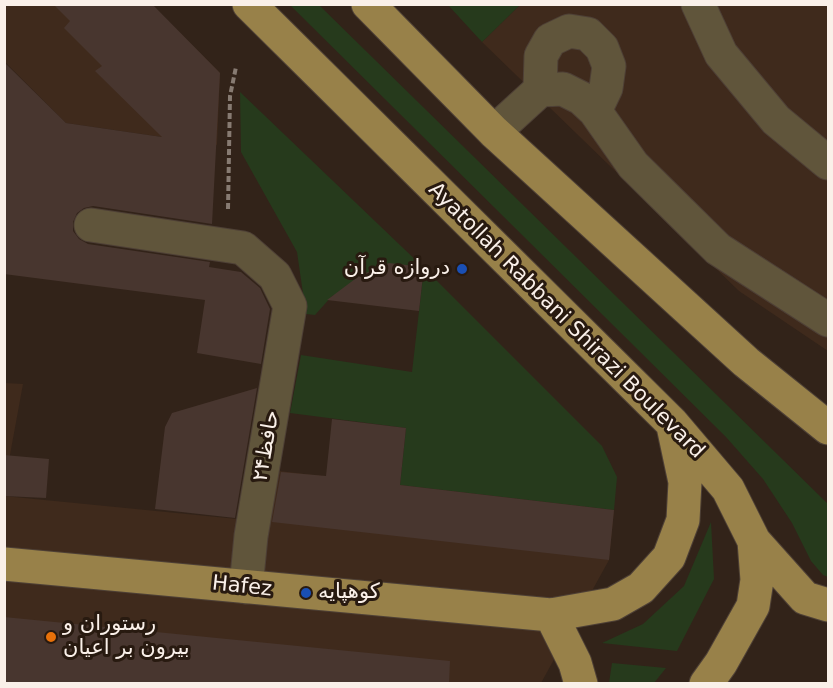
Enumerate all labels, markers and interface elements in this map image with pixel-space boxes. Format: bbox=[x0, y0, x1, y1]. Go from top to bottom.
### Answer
street label: Ayatollah Rabbani Shirazi Boulevard bbox=[423, 178, 709, 464]
place label: دروازه قرآن bbox=[344, 256, 450, 282]
marker: دروازه قرآن bbox=[455, 262, 469, 276]
street label: حافظ۲۴ bbox=[248, 408, 286, 484]
street label: Hafez bbox=[211, 571, 273, 603]
place label: کوهپایه bbox=[318, 580, 380, 606]
marker: کوهپایه bbox=[299, 586, 313, 600]
place label: رستوران و بیرون بر اعيان bbox=[63, 612, 190, 662]
marker: رستوران و بیرون بر اعيان bbox=[44, 630, 58, 644]

